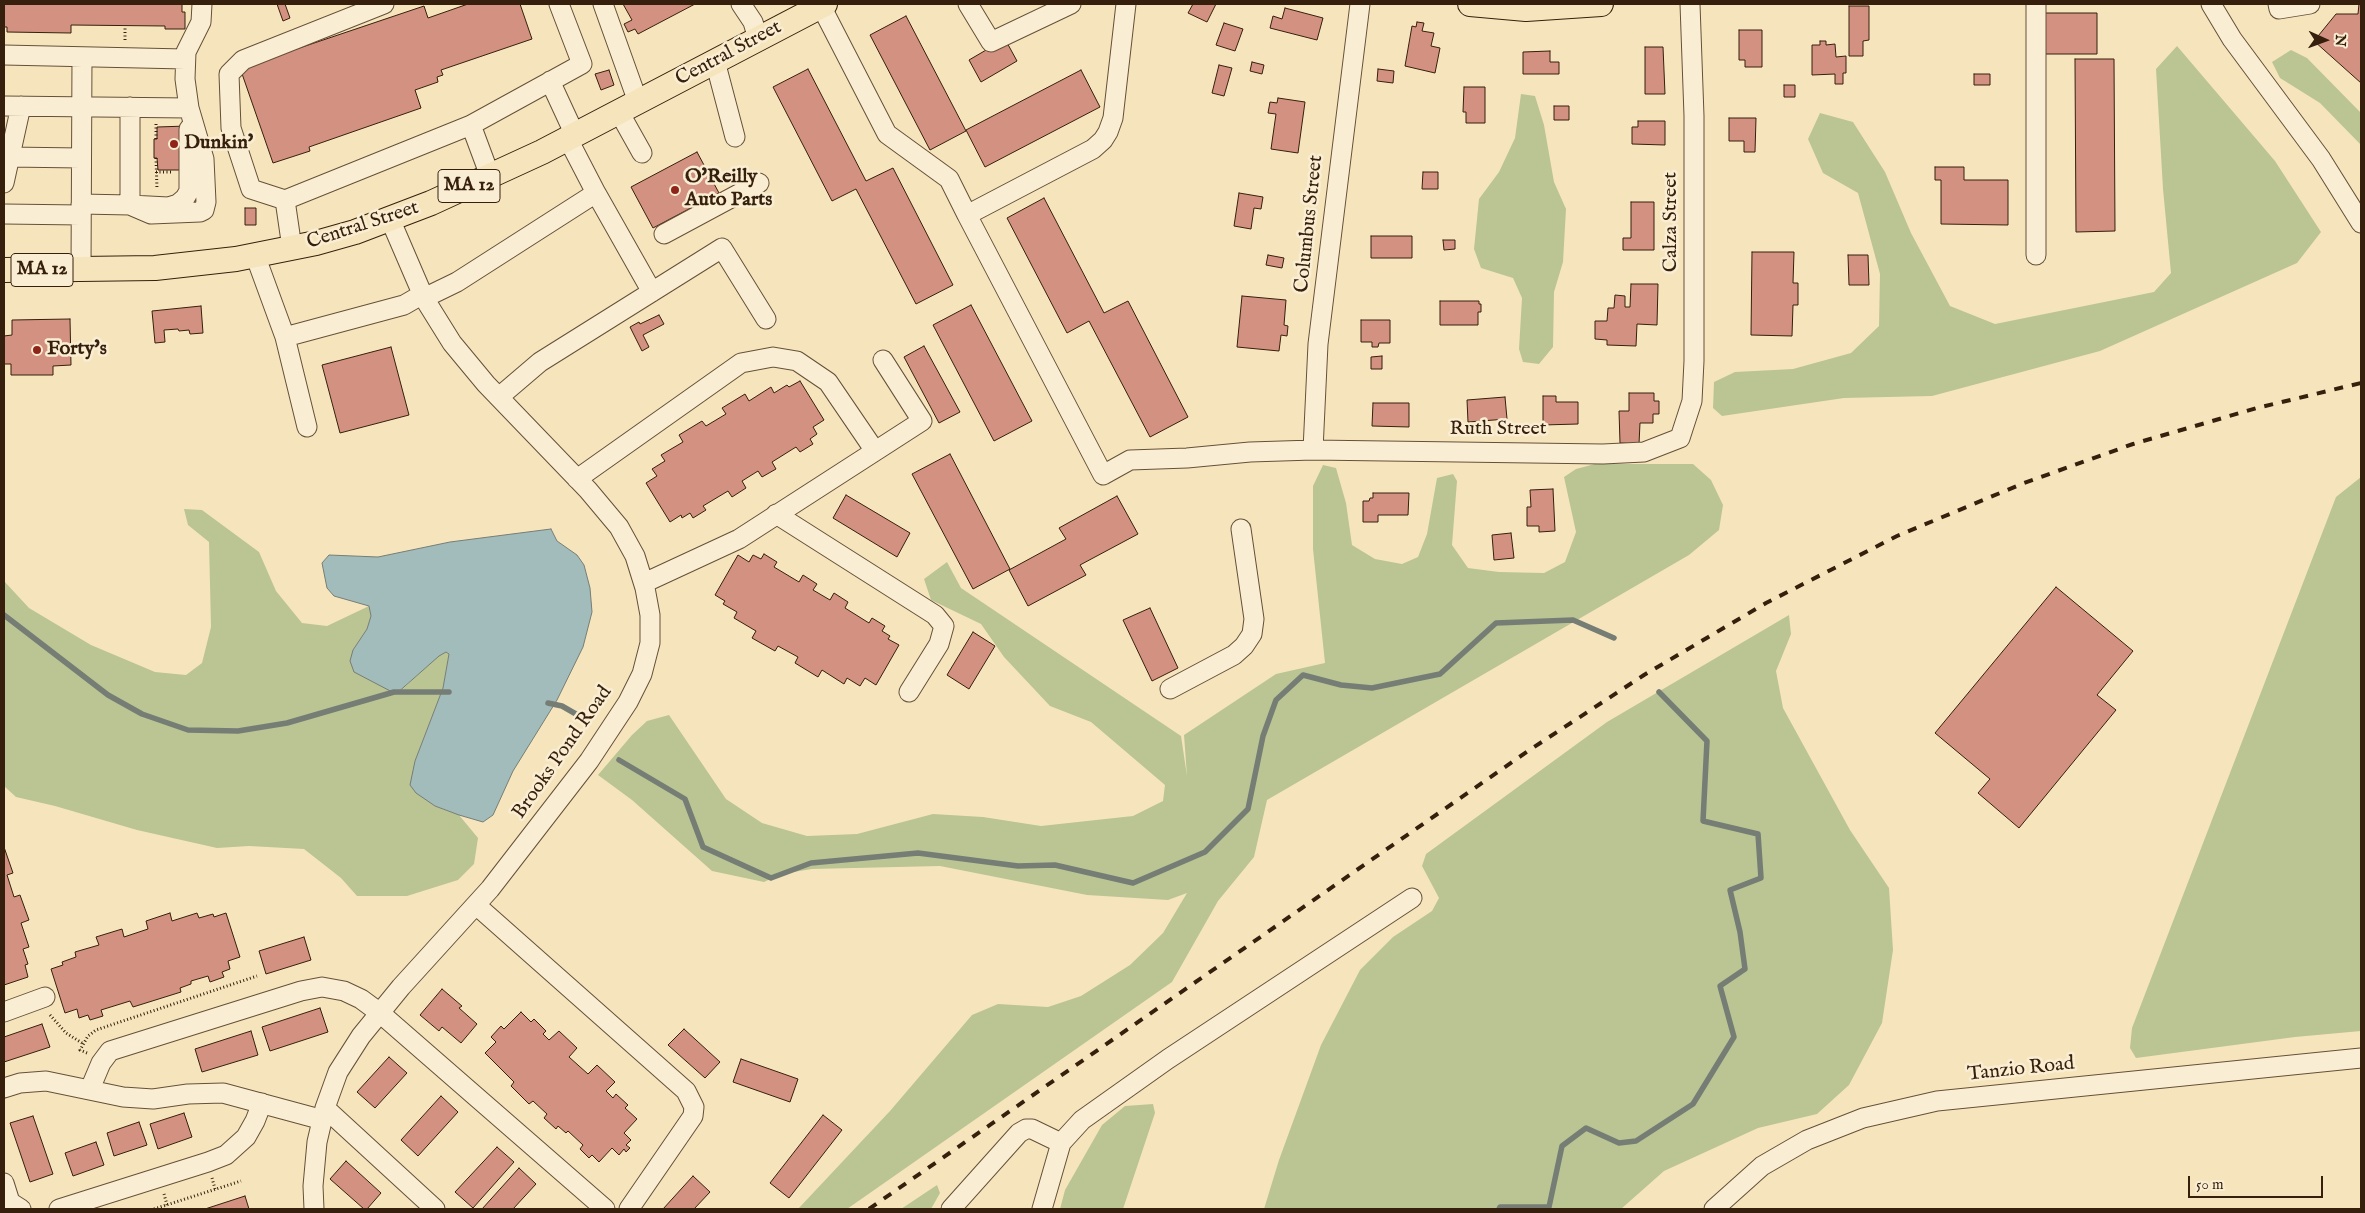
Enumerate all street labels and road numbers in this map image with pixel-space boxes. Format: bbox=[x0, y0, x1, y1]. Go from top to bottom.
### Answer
street label: Central Street bbox=[672, 16, 786, 92]
street label: Columbus Street bbox=[1291, 154, 1329, 294]
road number: MA 12 bbox=[438, 170, 500, 202]
street label: Calza Street bbox=[1660, 172, 1684, 272]
street label: Central Street bbox=[304, 197, 422, 255]
road number: MA 12 bbox=[11, 254, 73, 286]
street label: Ruth Street bbox=[1449, 418, 1547, 442]
street label: Brooks Pond Road bbox=[508, 682, 618, 824]
street label: Tanzio Road bbox=[1966, 1052, 2076, 1088]

